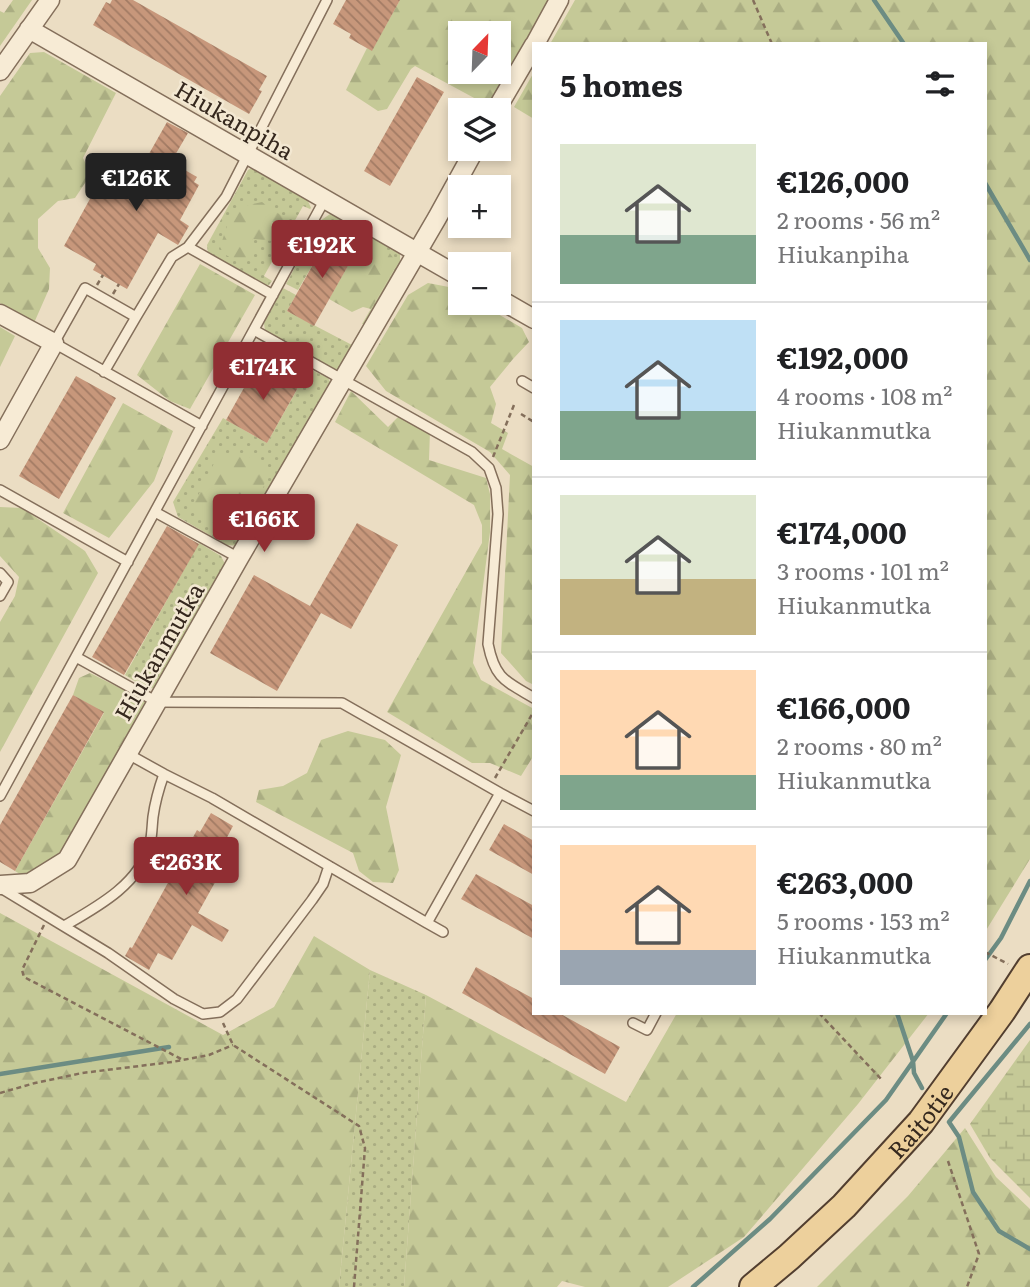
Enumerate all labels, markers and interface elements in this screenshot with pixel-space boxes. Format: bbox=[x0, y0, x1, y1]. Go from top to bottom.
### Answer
north arrow bbox=[448, 21, 511, 84]
map controls bbox=[448, 21, 511, 315]
text: 5 homes bbox=[560, 62, 683, 106]
icon: filters bbox=[921, 65, 959, 103]
street label: Hiukanpiha bbox=[169, 71, 301, 167]
button: layers bbox=[448, 98, 511, 161]
pin: €126K bbox=[87, 154, 185, 213]
text: €126,000 bbox=[777, 158, 909, 202]
text: €126K bbox=[101, 159, 171, 193]
icon: home bbox=[616, 172, 700, 256]
button: + bbox=[448, 175, 511, 238]
text: 2 rooms · 56 m² bbox=[777, 202, 940, 236]
pin: €192K bbox=[273, 220, 371, 280]
text: €192K bbox=[288, 226, 356, 260]
text: Hiukanpiha bbox=[777, 236, 909, 270]
button: − bbox=[448, 252, 511, 315]
text: €192,000 bbox=[777, 334, 908, 378]
pin: €174K bbox=[214, 342, 312, 402]
text: €174K bbox=[229, 348, 297, 382]
icon: home bbox=[616, 348, 700, 432]
text: 4 rooms · 108 m² bbox=[777, 378, 952, 412]
text: Hiukanmutka bbox=[777, 412, 931, 446]
pin: €166K bbox=[215, 494, 313, 554]
text: €166K bbox=[229, 500, 299, 534]
text: €174,000 bbox=[777, 509, 907, 553]
icon: home bbox=[616, 523, 700, 607]
text: 3 rooms · 101 m² bbox=[777, 553, 949, 587]
street label: Hiukanmutka bbox=[105, 575, 212, 726]
text: Hiukanmutka bbox=[777, 587, 931, 621]
text: €166,000 bbox=[777, 684, 911, 728]
icon: home bbox=[616, 698, 700, 782]
text: 2 rooms · 80 m² bbox=[777, 728, 942, 762]
text: Hiukanmutka bbox=[777, 762, 931, 796]
pin: €263K bbox=[137, 838, 235, 897]
text: €263K bbox=[150, 843, 222, 877]
text: €263,000 bbox=[777, 859, 913, 903]
icon: home bbox=[616, 873, 700, 957]
text: 5 rooms · 153 m² bbox=[777, 903, 950, 937]
text: Hiukanmutka bbox=[777, 937, 931, 971]
street label: Raitotie bbox=[879, 1077, 961, 1165]

